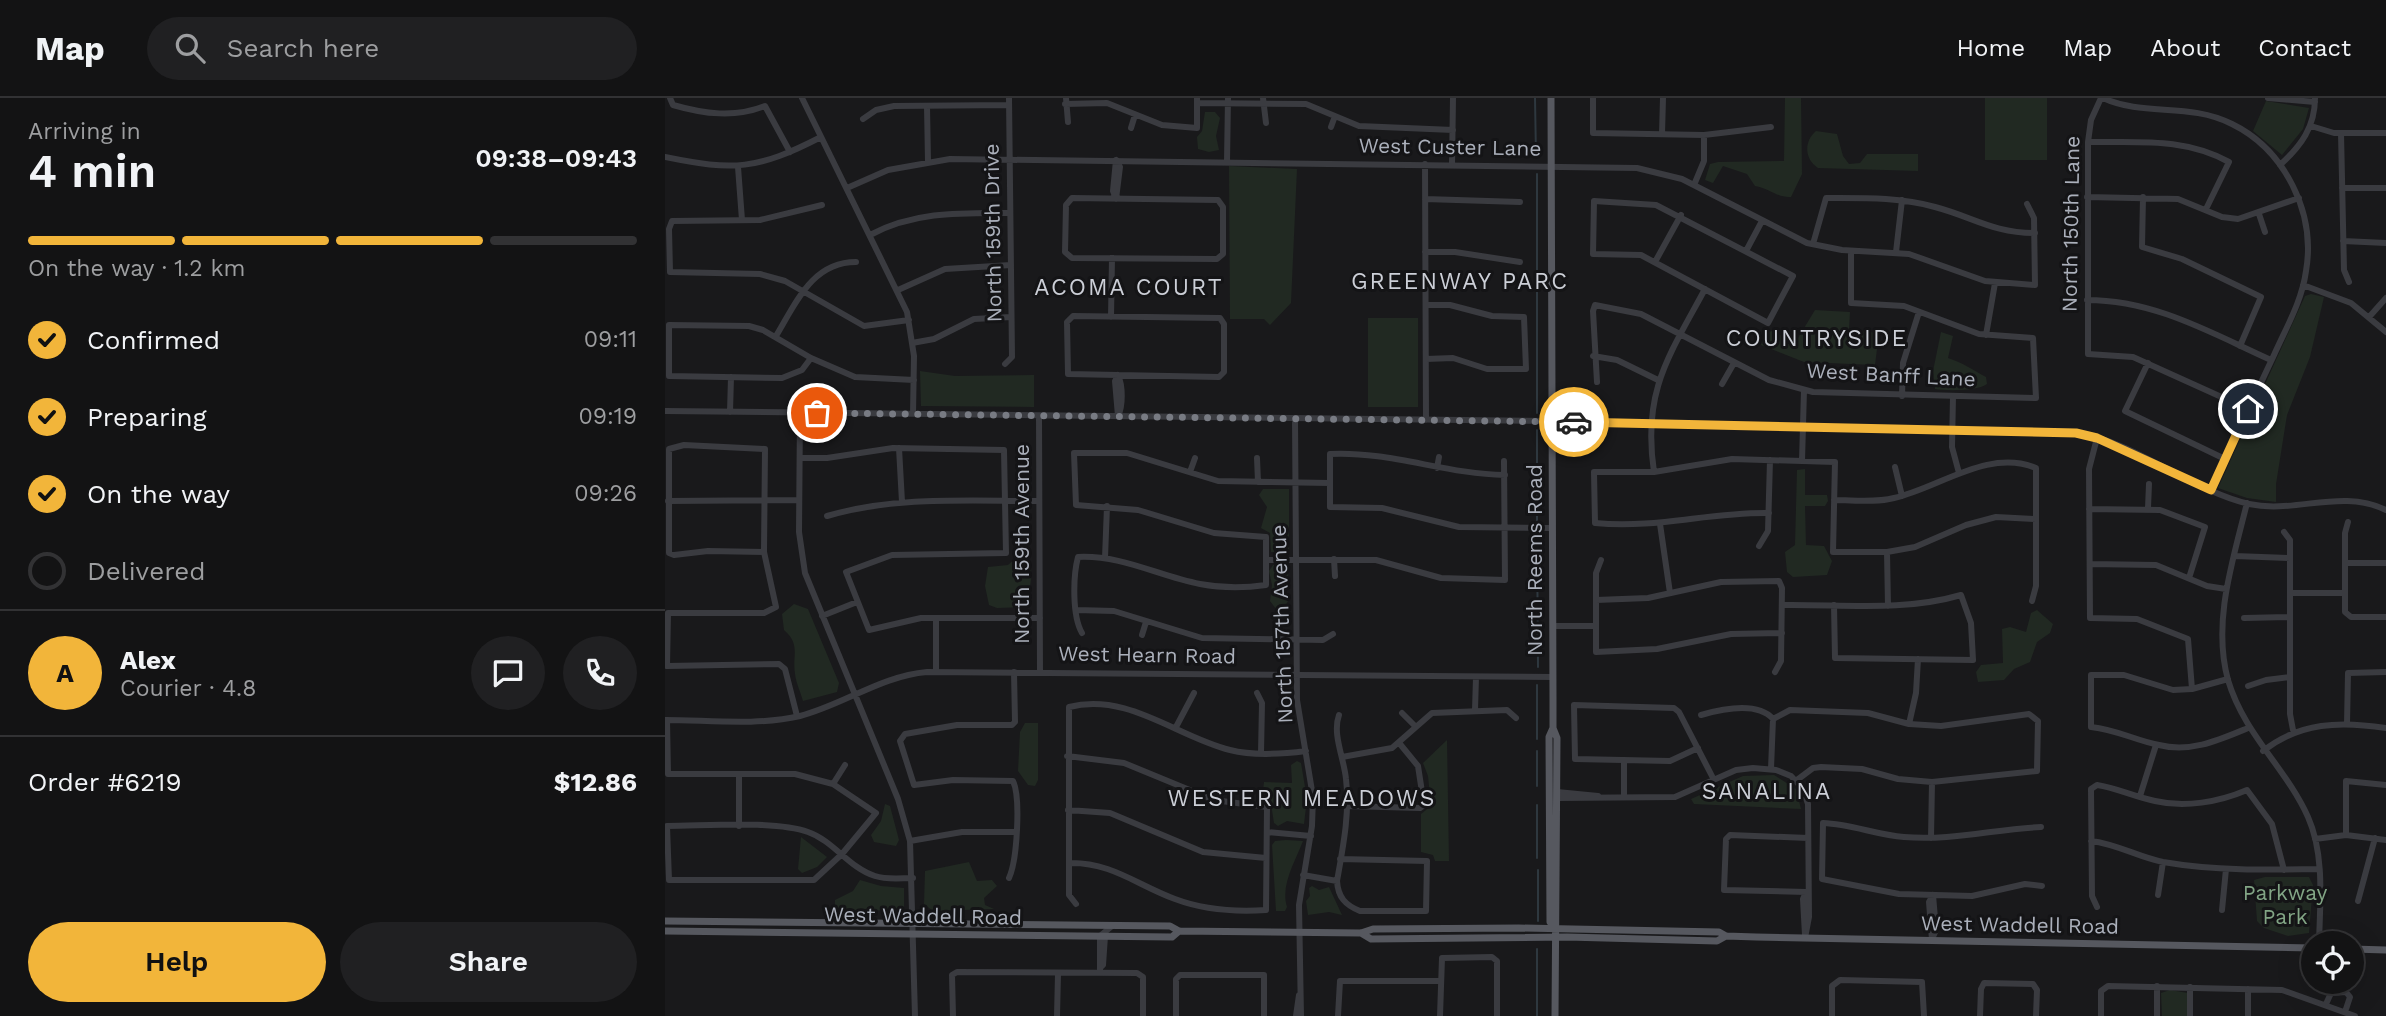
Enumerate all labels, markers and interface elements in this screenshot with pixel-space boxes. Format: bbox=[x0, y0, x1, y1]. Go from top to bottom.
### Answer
search box bbox=[147, 17, 637, 80]
text: Map bbox=[35, 29, 105, 68]
icon: search bbox=[171, 29, 209, 67]
text: Search here bbox=[227, 33, 379, 63]
text: Home bbox=[1957, 34, 2025, 62]
text: Map bbox=[2063, 34, 2112, 62]
text: About bbox=[2150, 34, 2220, 62]
text: Contact bbox=[2258, 34, 2351, 62]
text: Arriving in bbox=[28, 118, 141, 145]
street label: West Custer Lane bbox=[1358, 132, 1542, 161]
street label: North 150th Lane bbox=[2056, 136, 2085, 312]
text: 09:38–09:43 bbox=[475, 143, 637, 173]
street label: North 159th Drive bbox=[978, 143, 1007, 323]
text: 4 min bbox=[28, 144, 156, 198]
text: On the way · 1.2 km bbox=[28, 255, 246, 282]
district label: GREENWAY PARC bbox=[1351, 268, 1569, 295]
district label: ACOMA COURT bbox=[1034, 274, 1224, 301]
icon: check bbox=[28, 321, 66, 359]
text: Confirmed bbox=[87, 325, 220, 355]
district label: COUNTRYSIDE bbox=[1726, 325, 1908, 352]
text: 09:11 bbox=[584, 326, 637, 353]
street label: West Banff Lane bbox=[1806, 358, 1976, 391]
pin bbox=[2218, 379, 2278, 439]
pin bbox=[787, 383, 847, 443]
courier bbox=[1539, 387, 1609, 457]
icon: home bbox=[2229, 390, 2267, 428]
icon: bag bbox=[798, 394, 836, 432]
icon: check bbox=[28, 398, 66, 436]
text: Preparing bbox=[87, 402, 207, 432]
text: 09:19 bbox=[579, 403, 637, 430]
icon: car bbox=[1555, 403, 1593, 441]
street label: North 159th Avenue bbox=[1009, 444, 1034, 644]
street label: North Reems Road bbox=[1522, 464, 1547, 656]
icon: check bbox=[28, 475, 66, 513]
text: On the way bbox=[87, 479, 230, 509]
text: 09:26 bbox=[574, 480, 637, 507]
street label: North 157th Avenue bbox=[1266, 524, 1297, 724]
text: Delivered bbox=[87, 556, 206, 586]
button: chat bbox=[471, 636, 545, 710]
button: phone bbox=[563, 636, 637, 710]
street label: West Hearn Road bbox=[1058, 640, 1236, 669]
text: Alex bbox=[120, 645, 176, 675]
text: A bbox=[56, 658, 74, 688]
text: Courier · 4.8 bbox=[120, 675, 256, 702]
text: Order #6219 bbox=[28, 767, 181, 797]
text: $12.86 bbox=[554, 767, 637, 797]
district label: SANALINA bbox=[1702, 778, 1832, 805]
district label: WESTERN MEADOWS bbox=[1167, 785, 1437, 812]
park label: Parkway Park bbox=[2243, 880, 2327, 929]
street label: West Waddell Road bbox=[824, 901, 1022, 930]
street label: West Waddell Road bbox=[1921, 910, 2119, 939]
button: Help bbox=[28, 922, 326, 1002]
button: Share bbox=[340, 922, 637, 1002]
map controls bbox=[2301, 931, 2364, 994]
button: locate bbox=[2301, 931, 2364, 994]

